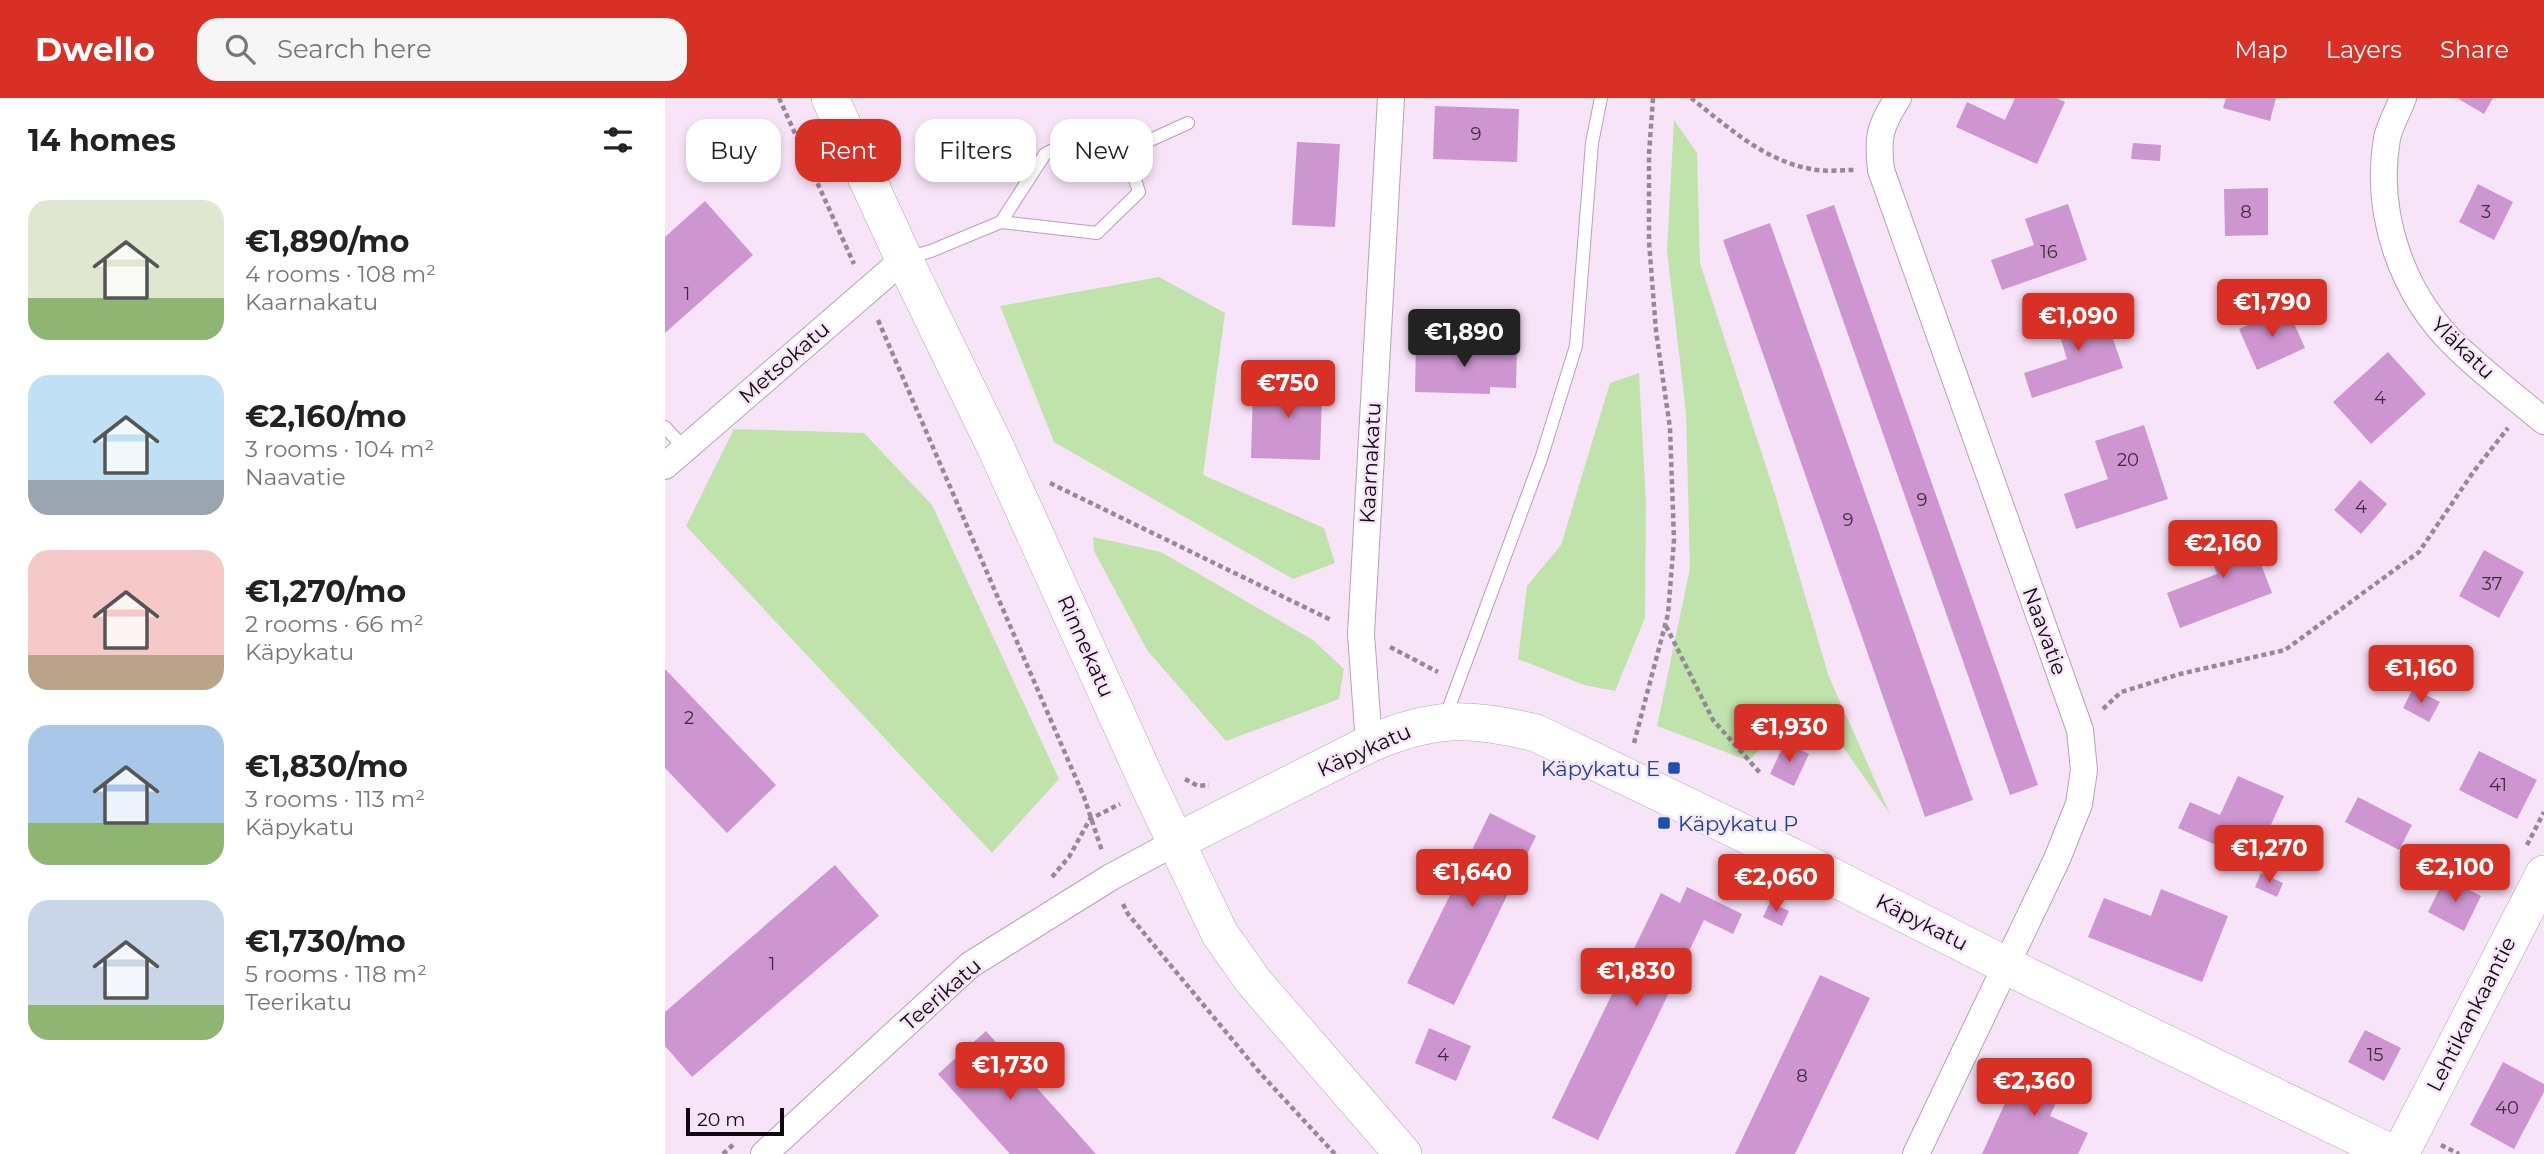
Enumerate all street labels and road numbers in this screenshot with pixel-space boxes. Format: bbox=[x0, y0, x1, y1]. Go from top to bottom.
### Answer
street label: Yläkatu bbox=[2426, 312, 2500, 384]
street label: Metsokatu bbox=[734, 316, 834, 408]
street label: Kaarnakatu bbox=[1354, 402, 1386, 524]
street label: Naavatie bbox=[2018, 584, 2072, 678]
street label: Rinnekatu bbox=[1052, 591, 1120, 701]
street label: Käpykatu bbox=[1313, 718, 1415, 782]
street label: Käpykatu bbox=[1872, 888, 1972, 956]
street label: Lehtikankaantie bbox=[2421, 932, 2521, 1096]
street label: Teerikatu bbox=[896, 953, 986, 1035]

